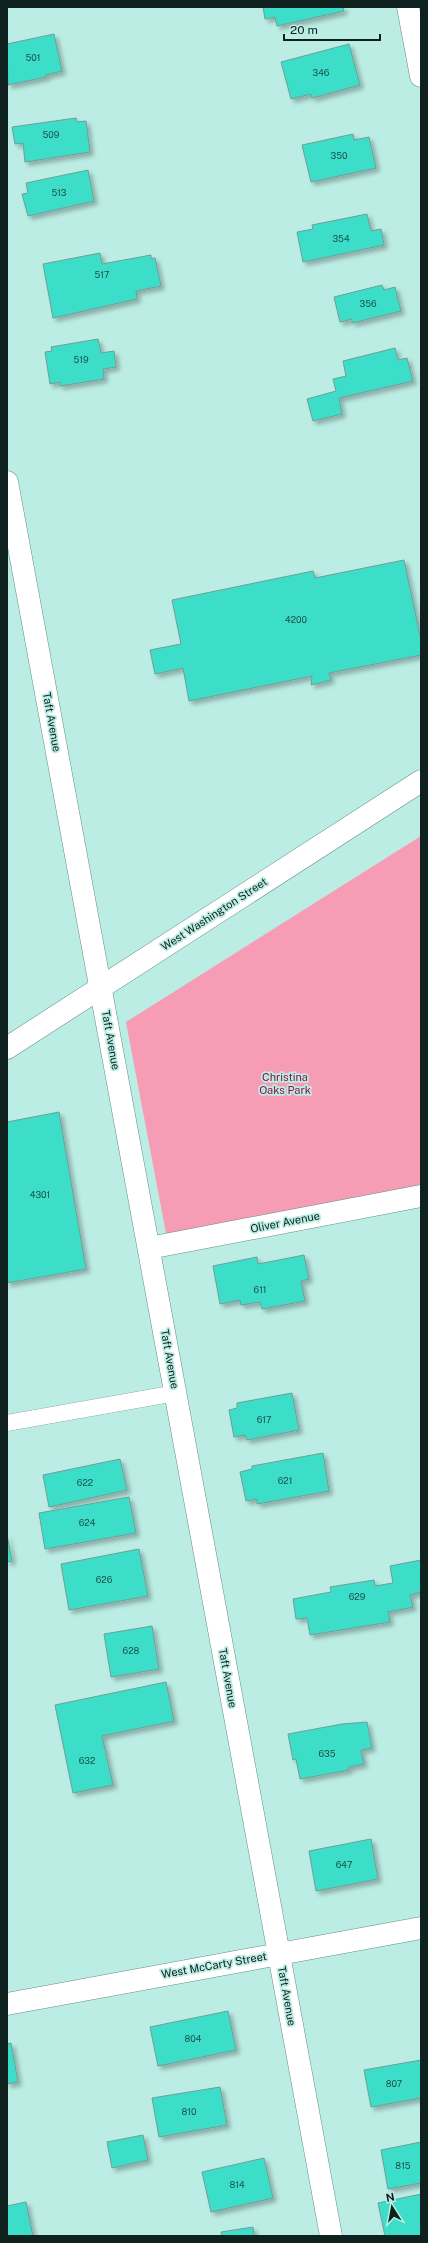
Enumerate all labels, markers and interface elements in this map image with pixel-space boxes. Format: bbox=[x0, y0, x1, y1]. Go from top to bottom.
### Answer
scale bar bbox=[284, 16, 380, 42]
text: 20 m bbox=[290, 23, 318, 37]
house number: 501 bbox=[26, 52, 40, 63]
house number: 346 bbox=[313, 67, 330, 78]
house number: 509 bbox=[43, 129, 60, 140]
house number: 350 bbox=[331, 150, 348, 161]
house number: 513 bbox=[51, 187, 67, 198]
house number: 354 bbox=[332, 233, 350, 244]
house number: 517 bbox=[95, 269, 109, 280]
house number: 356 bbox=[359, 298, 377, 309]
house number: 519 bbox=[73, 354, 89, 365]
house number: 4200 bbox=[285, 614, 307, 625]
street label: Taft Avenue bbox=[41, 691, 63, 753]
street label: West Washington Street bbox=[159, 875, 269, 953]
street label: Taft Avenue bbox=[100, 1009, 122, 1071]
park label: Christina Oaks Park bbox=[259, 1071, 311, 1096]
house number: 4301 bbox=[30, 1189, 50, 1200]
street label: Oliver Avenue bbox=[249, 1209, 321, 1235]
house number: 611 bbox=[254, 1284, 266, 1295]
street label: Taft Avenue bbox=[159, 1328, 181, 1390]
house number: 617 bbox=[257, 1414, 271, 1425]
house number: 621 bbox=[278, 1475, 292, 1486]
house number: 622 bbox=[77, 1477, 93, 1488]
house number: 624 bbox=[79, 1517, 96, 1528]
house number: 626 bbox=[96, 1574, 113, 1585]
house number: 629 bbox=[349, 1591, 366, 1602]
house number: 628 bbox=[123, 1645, 140, 1656]
street label: Taft Avenue bbox=[217, 1647, 239, 1709]
house number: 635 bbox=[319, 1748, 336, 1759]
house number: 632 bbox=[79, 1755, 95, 1766]
house number: 647 bbox=[336, 1859, 352, 1870]
street label: West McCarty Street bbox=[160, 1950, 268, 1980]
street label: Taft Avenue bbox=[276, 1965, 298, 2027]
house number: 804 bbox=[185, 2033, 202, 2044]
house number: 807 bbox=[386, 2078, 402, 2089]
house number: 810 bbox=[182, 2106, 197, 2117]
house number: 815 bbox=[395, 2160, 411, 2171]
house number: 814 bbox=[229, 2179, 245, 2190]
north arrow bbox=[372, 2187, 412, 2227]
text: N bbox=[385, 2190, 395, 2204]

